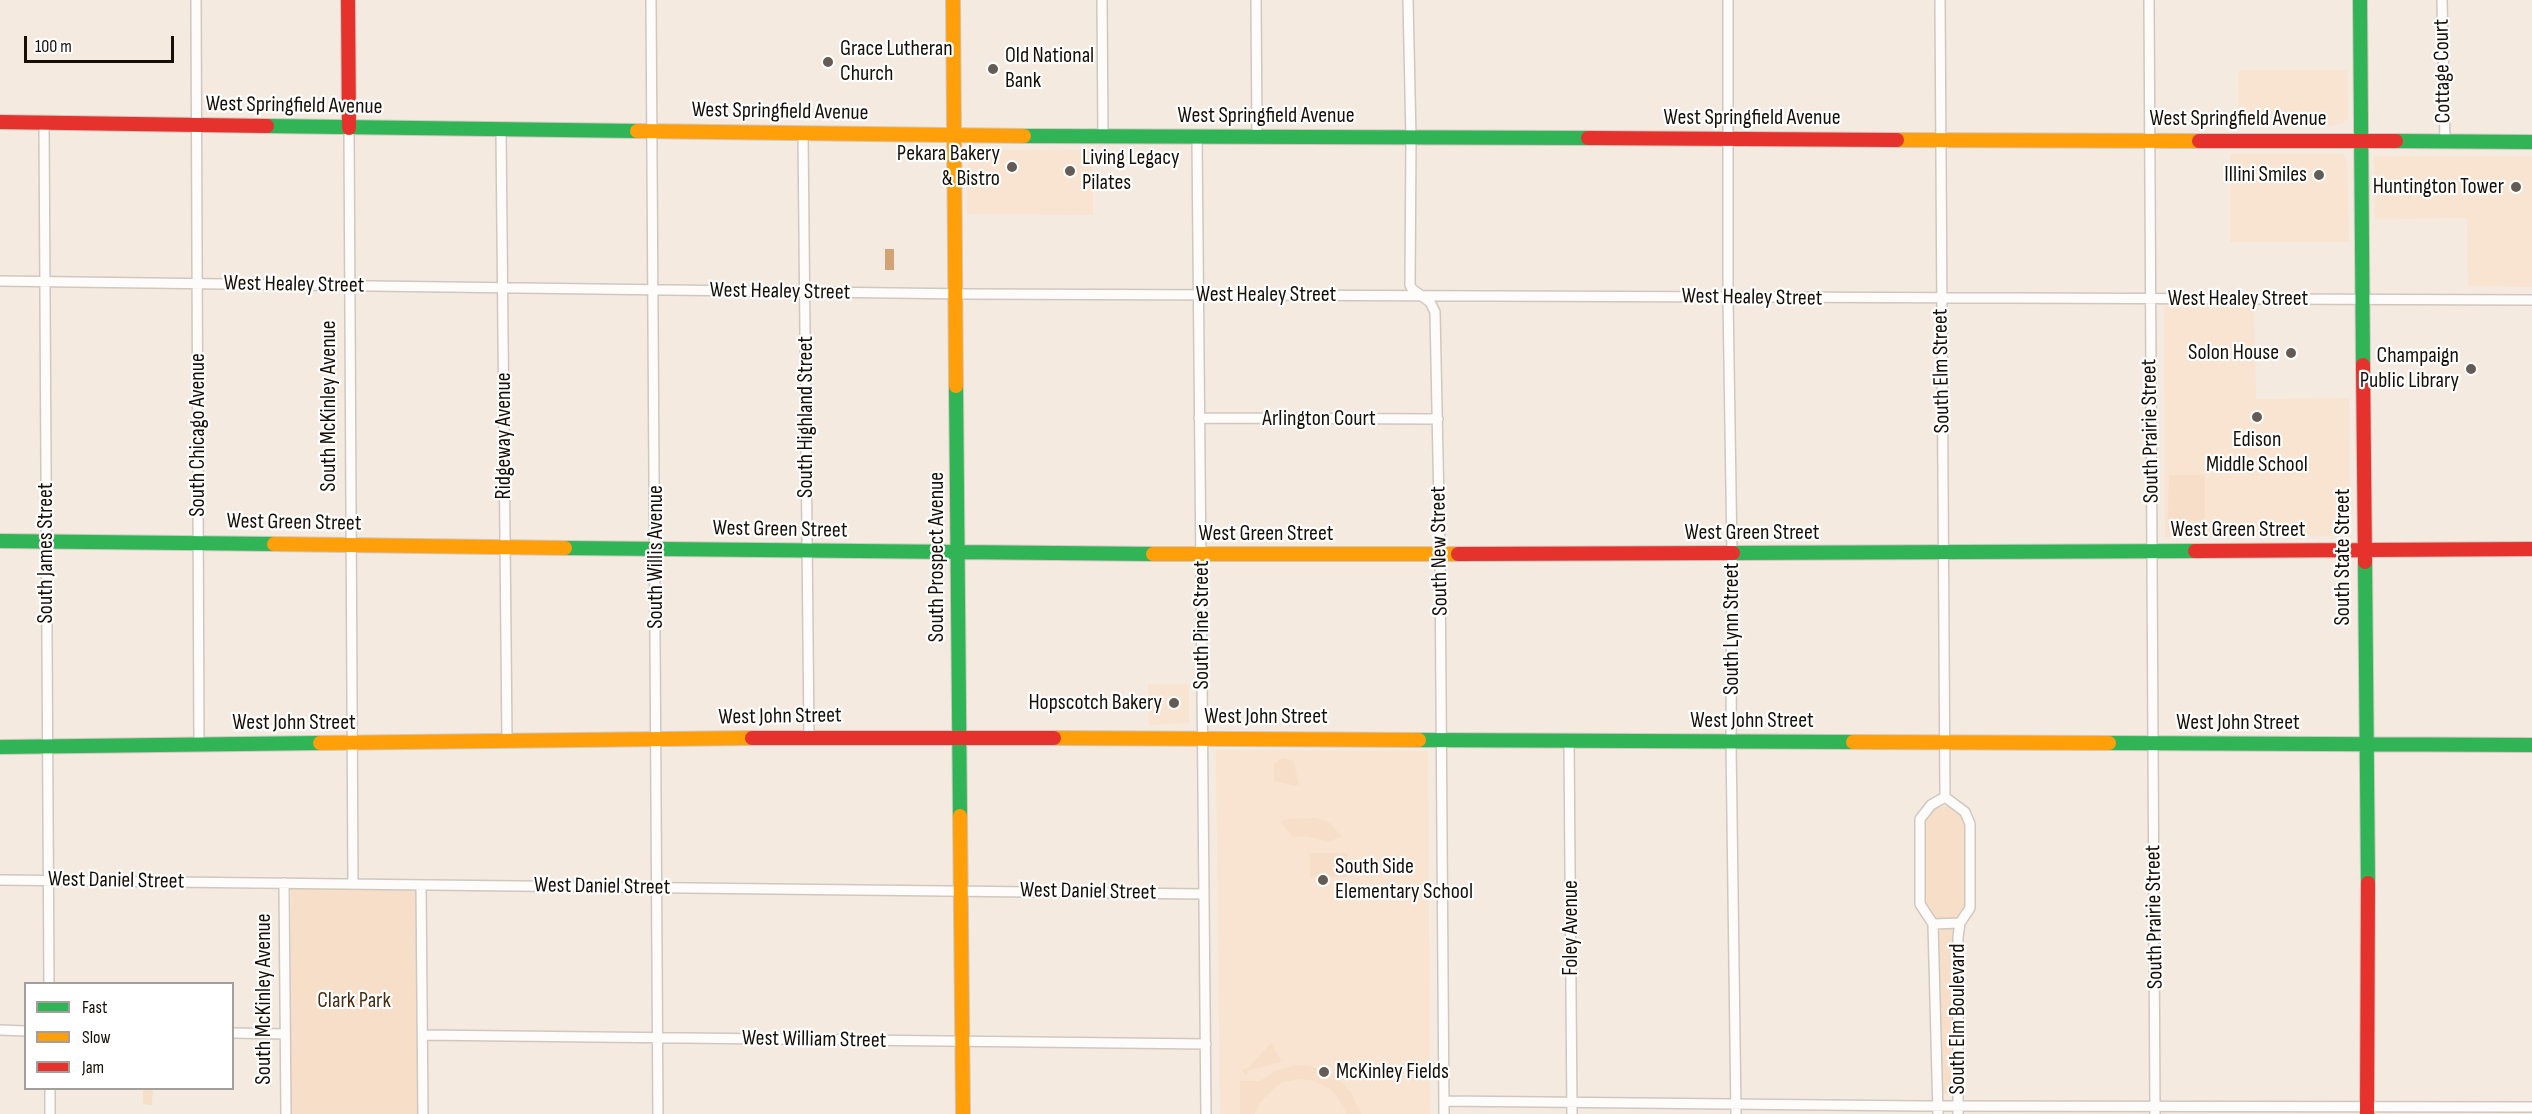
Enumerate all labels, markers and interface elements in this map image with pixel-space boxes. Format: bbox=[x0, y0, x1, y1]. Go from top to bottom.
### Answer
street label: Cottage Court bbox=[2429, 19, 2457, 123]
scale bar bbox=[27, 24, 177, 62]
text: 100 m bbox=[35, 36, 72, 57]
place label: Grace Lutheran Church bbox=[840, 36, 953, 88]
place label: Old National Bank bbox=[1005, 43, 1094, 94]
marker: Grace Lutheran Church bbox=[821, 55, 835, 69]
marker: Old National Bank bbox=[986, 62, 1000, 76]
street label: West Springfield Avenue bbox=[205, 91, 383, 121]
street label: West Springfield Avenue bbox=[691, 97, 869, 127]
street label: West Springfield Avenue bbox=[1177, 103, 1355, 129]
street label: West Springfield Avenue bbox=[1663, 105, 1841, 131]
street label: West Springfield Avenue bbox=[2149, 106, 2327, 132]
place label: Pekara Bakery & Bistro bbox=[897, 141, 1000, 192]
place label: Living Legacy Pilates bbox=[1082, 145, 1179, 196]
marker: Pekara Bakery & Bistro bbox=[1005, 160, 1019, 174]
place label: Illini Smiles bbox=[2224, 162, 2307, 188]
marker: Living Legacy Pilates bbox=[1063, 164, 1077, 178]
marker: Illini Smiles bbox=[2312, 168, 2326, 182]
place label: Huntington Tower bbox=[2373, 174, 2504, 200]
marker: Huntington Tower bbox=[2509, 180, 2523, 194]
street label: West Healey Street bbox=[223, 271, 365, 299]
street label: West Healey Street bbox=[709, 278, 851, 306]
street label: West Healey Street bbox=[1196, 282, 1336, 308]
street label: West Healey Street bbox=[1681, 284, 1823, 312]
street label: West Healey Street bbox=[2168, 286, 2308, 312]
street label: South Elm Street bbox=[1928, 308, 1956, 434]
street label: South McKinley Avenue bbox=[316, 320, 342, 492]
street label: South Highland Street bbox=[793, 336, 819, 498]
place label: Solon House bbox=[2188, 340, 2279, 366]
place label: Champaign Public Library bbox=[2360, 343, 2459, 394]
marker: Solon House bbox=[2284, 346, 2298, 360]
street label: South Chicago Avenue bbox=[185, 353, 211, 517]
street label: South Prairie Street bbox=[2137, 359, 2165, 503]
marker: Champaign Public Library bbox=[2464, 362, 2478, 376]
street label: Ridgeway Avenue bbox=[491, 372, 517, 500]
street label: Arlington Court bbox=[1262, 406, 1376, 432]
marker: Edison Middle School bbox=[2250, 410, 2264, 424]
place label: Edison Middle School bbox=[2206, 427, 2308, 478]
street label: South Prospect Avenue bbox=[924, 472, 950, 642]
street label: South James Street bbox=[33, 482, 59, 624]
street label: South Willis Avenue bbox=[643, 485, 669, 629]
street label: South New Street bbox=[1426, 486, 1454, 616]
street label: South State Street bbox=[2330, 488, 2356, 626]
street label: West Green Street bbox=[226, 509, 362, 537]
street label: West Green Street bbox=[712, 516, 848, 544]
street label: West Green Street bbox=[2171, 517, 2305, 543]
street label: West Green Street bbox=[1685, 520, 1819, 546]
street label: West Green Street bbox=[1199, 521, 1333, 547]
street label: South Pine Street bbox=[1189, 561, 1215, 689]
street label: South Lynn Street bbox=[1719, 563, 1745, 695]
place label: Hopscotch Bakery bbox=[1028, 690, 1162, 716]
marker: Hopscotch Bakery bbox=[1167, 696, 1181, 710]
street label: West John Street bbox=[718, 703, 842, 731]
street label: West John Street bbox=[1204, 704, 1328, 730]
street label: West John Street bbox=[1690, 708, 1814, 734]
street label: West John Street bbox=[232, 710, 356, 736]
street label: West John Street bbox=[2176, 710, 2300, 736]
street label: South Prairie Street bbox=[2141, 845, 2169, 989]
place label: South Side Elementary School bbox=[1335, 854, 1473, 906]
street label: West Daniel Street bbox=[48, 867, 184, 895]
street label: West Daniel Street bbox=[534, 873, 670, 901]
marker: South Side Elementary School bbox=[1316, 873, 1330, 887]
street label: West Daniel Street bbox=[1020, 878, 1156, 906]
street label: Foley Avenue bbox=[1558, 880, 1584, 976]
street label: South McKinley Avenue bbox=[251, 913, 277, 1085]
street label: South Elm Boulevard bbox=[1945, 944, 1971, 1094]
legend bbox=[24, 982, 234, 1090]
park label: Clark Park bbox=[317, 988, 391, 1014]
text: Fast bbox=[82, 997, 107, 1018]
street label: West William Street bbox=[741, 1026, 887, 1054]
text: Slow bbox=[82, 1027, 111, 1048]
text: Jam bbox=[82, 1057, 104, 1078]
place label: McKinley Fields bbox=[1336, 1059, 1449, 1085]
marker: McKinley Fields bbox=[1317, 1065, 1331, 1079]

